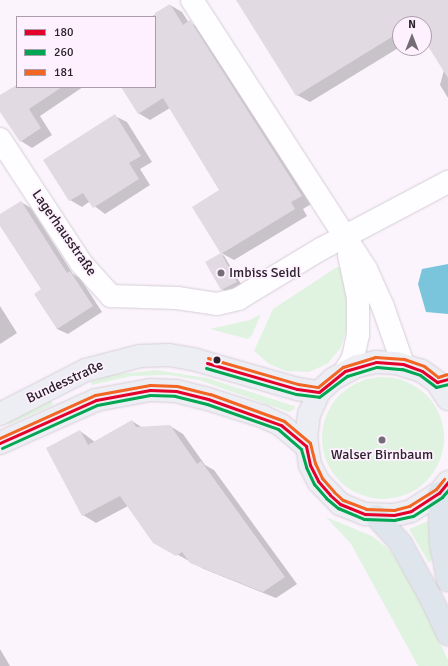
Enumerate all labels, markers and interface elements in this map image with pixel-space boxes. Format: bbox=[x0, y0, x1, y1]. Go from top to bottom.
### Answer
legend bbox=[16, 16, 156, 88]
north arrow bbox=[392, 16, 432, 56]
text: N bbox=[408, 18, 416, 31]
text: 180 bbox=[54, 25, 73, 40]
text: 260 bbox=[54, 45, 73, 60]
text: 181 bbox=[54, 65, 73, 80]
street label: Lagerhausstraße bbox=[28, 187, 100, 279]
place label: Imbiss Seidl bbox=[229, 265, 301, 281]
marker: Imbiss Seidl bbox=[216, 268, 226, 278]
unlabelled marker bbox=[212, 355, 222, 365]
street label: Bundesstraße bbox=[24, 357, 106, 407]
marker: Walser Birnbaum bbox=[377, 435, 387, 445]
place label: Walser Birnbaum bbox=[331, 447, 433, 463]

